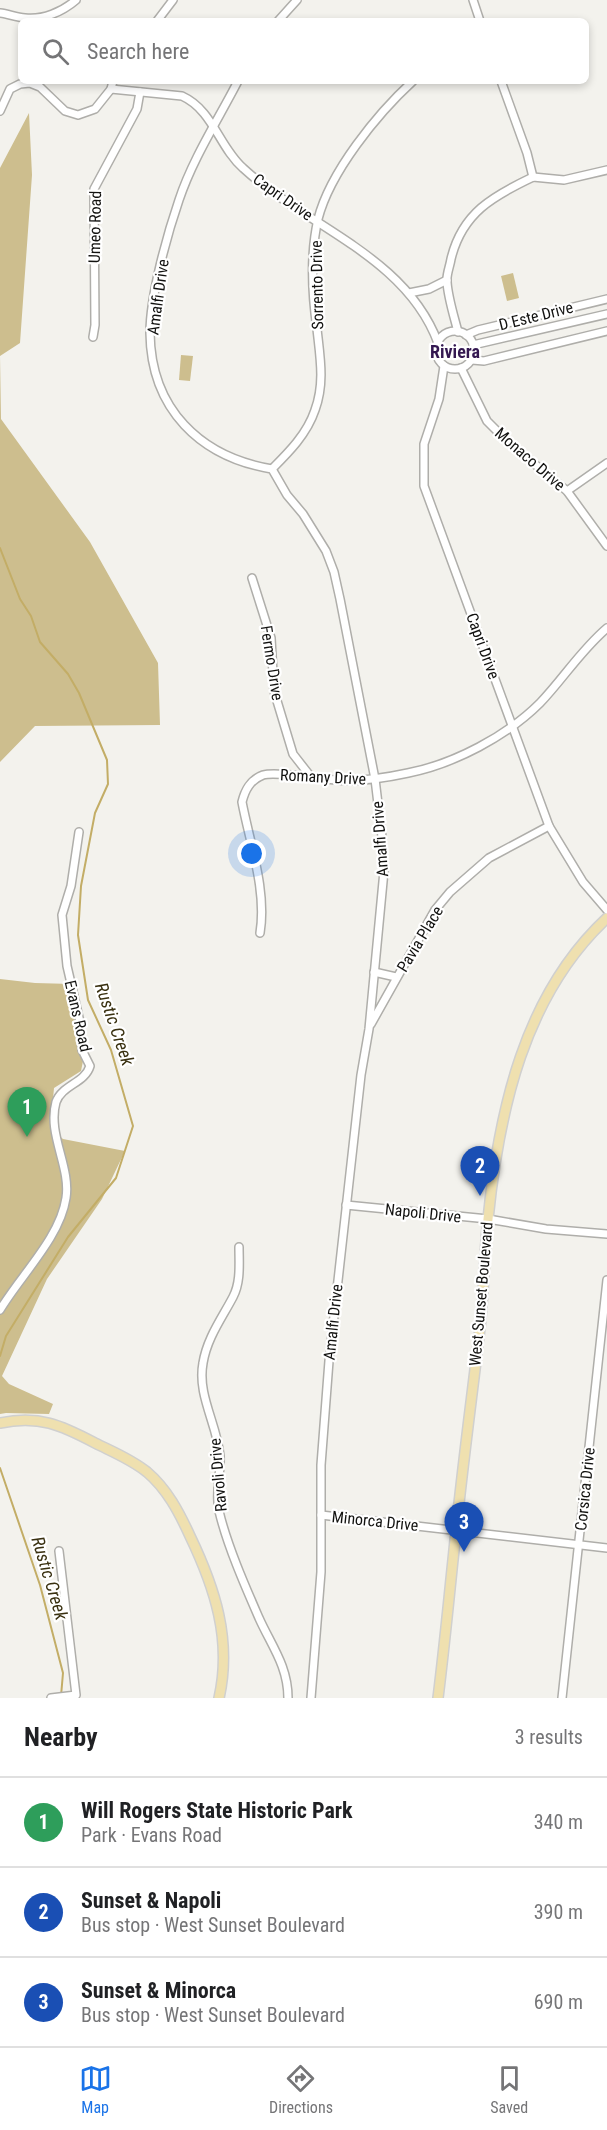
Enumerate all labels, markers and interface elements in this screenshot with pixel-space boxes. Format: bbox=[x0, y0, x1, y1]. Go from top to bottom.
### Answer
search box bbox=[18, 18, 589, 84]
icon: search bbox=[39, 35, 72, 68]
text: Search here bbox=[87, 39, 189, 64]
street label: Capri Drive bbox=[249, 169, 317, 225]
street label: Umeo Road bbox=[85, 191, 105, 263]
street label: Sorrento Drive bbox=[307, 240, 327, 330]
street label: Amalfi Drive bbox=[143, 258, 173, 336]
street label: D Este Drive bbox=[497, 298, 575, 334]
district label: Riviera bbox=[430, 341, 480, 362]
street label: Monaco Drive bbox=[491, 423, 569, 495]
street label: Capri Drive bbox=[462, 610, 504, 682]
street label: Fermo Drive bbox=[257, 624, 287, 702]
street label: Romany Drive bbox=[279, 765, 367, 789]
street label: Amalfi Drive bbox=[368, 800, 392, 878]
your location bbox=[237, 839, 266, 868]
street label: Pavia Place bbox=[393, 903, 447, 975]
street label: Evans Road bbox=[61, 978, 95, 1054]
water label: Rustic Creek bbox=[91, 980, 139, 1069]
pin: 1 bbox=[8, 1088, 46, 1137]
pin: 2 bbox=[460, 1146, 500, 1196]
street label: Napoli Drive bbox=[384, 1200, 462, 1226]
street label: West Sunset Boulevard bbox=[465, 1221, 497, 1367]
street label: Amalfi Drive bbox=[320, 1283, 346, 1361]
street label: Ravoli Drive bbox=[205, 1437, 231, 1513]
street label: Corsica Drive bbox=[571, 1446, 599, 1532]
pin: 3 bbox=[444, 1502, 484, 1552]
street label: Minorca Drive bbox=[331, 1507, 419, 1535]
water label: Rustic Creek bbox=[27, 1534, 73, 1623]
text: Nearby bbox=[24, 1722, 98, 1752]
text: 3 results bbox=[515, 1725, 583, 1749]
text: Will Rogers State Historic Park bbox=[81, 1798, 353, 1823]
text: 1 bbox=[38, 1810, 49, 1834]
text: 340 m bbox=[534, 1810, 583, 1834]
text: Park · Evans Road bbox=[81, 1823, 222, 1847]
text: Sunset & Napoli bbox=[81, 1888, 221, 1913]
text: 2 bbox=[38, 1900, 49, 1924]
text: 390 m bbox=[534, 1900, 583, 1924]
text: Bus stop · West Sunset Boulevard bbox=[81, 1913, 345, 1937]
text: Sunset & Minorca bbox=[81, 1978, 236, 2003]
text: 3 bbox=[38, 1990, 49, 2014]
text: 690 m bbox=[534, 1990, 583, 2014]
text: Bus stop · West Sunset Boulevard bbox=[81, 2003, 345, 2027]
tab: Map bbox=[79, 2062, 112, 2117]
tab: Directions bbox=[269, 2062, 333, 2117]
tab: Saved bbox=[490, 2062, 528, 2117]

